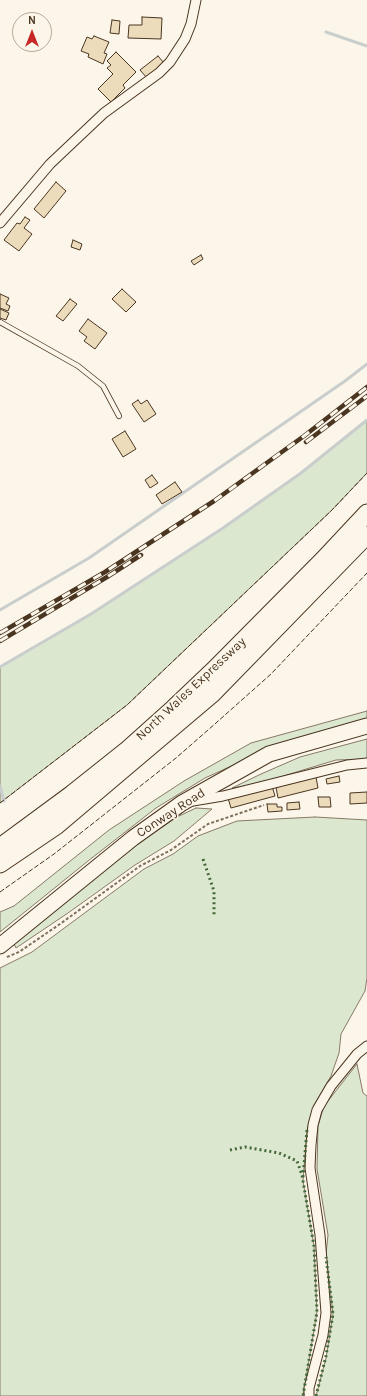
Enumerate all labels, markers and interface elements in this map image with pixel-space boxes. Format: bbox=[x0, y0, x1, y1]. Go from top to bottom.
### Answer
north arrow bbox=[12, 12, 52, 52]
text: N bbox=[28, 14, 36, 27]
street label: North Wales Expressway bbox=[133, 634, 249, 744]
street label: Conway Road bbox=[134, 785, 208, 841]

